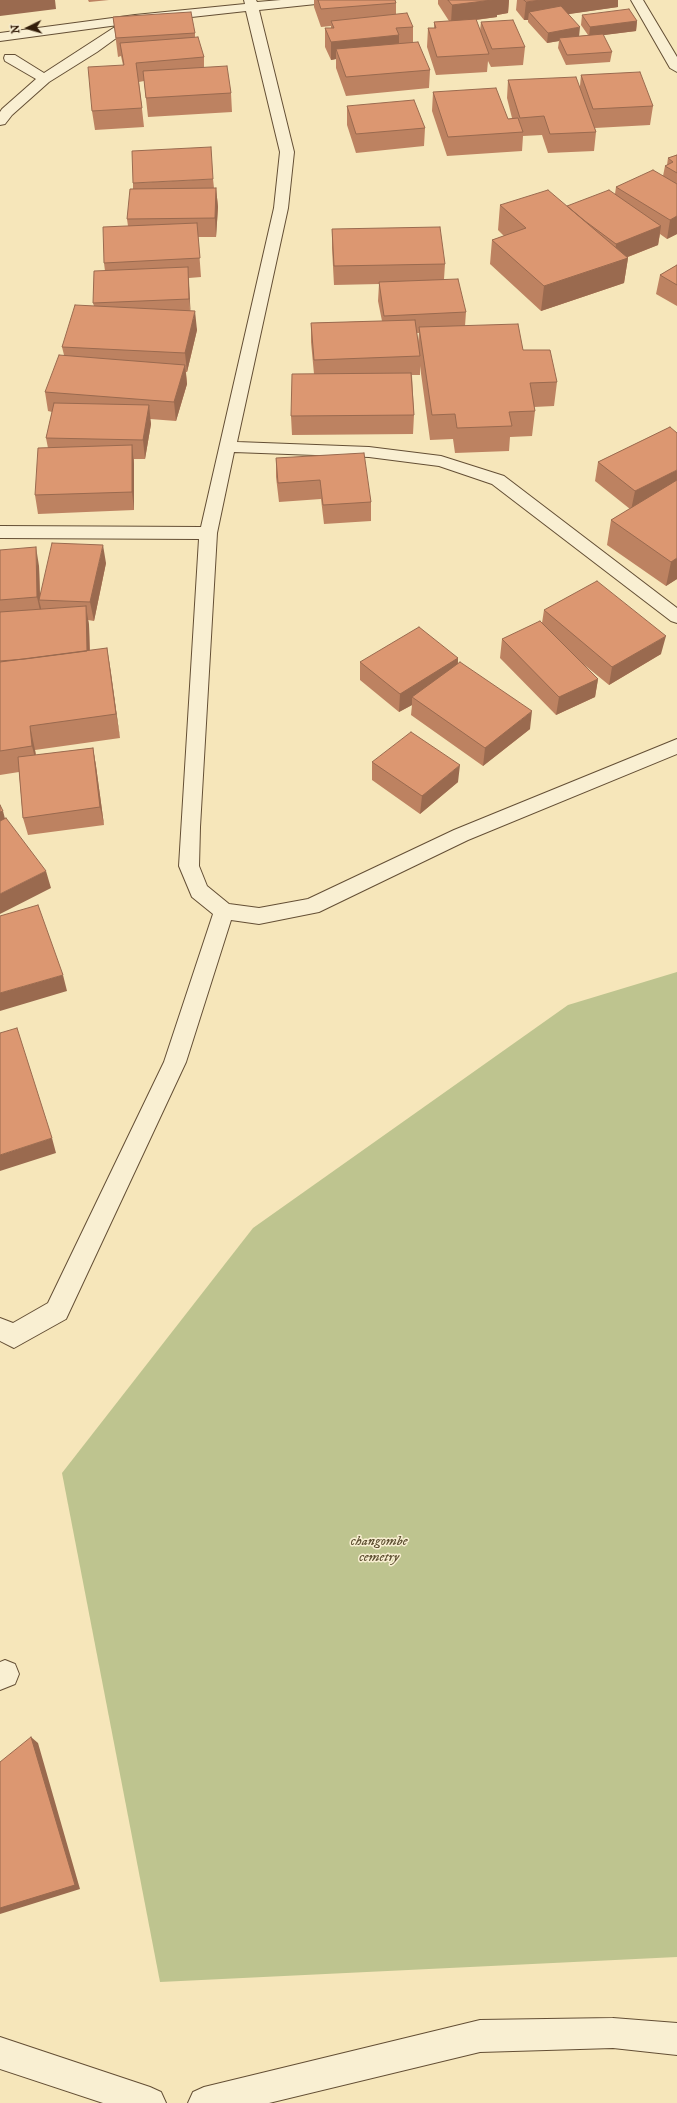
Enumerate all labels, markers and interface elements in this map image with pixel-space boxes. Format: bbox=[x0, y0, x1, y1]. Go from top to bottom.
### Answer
north arrow bbox=[8, 8, 48, 48]
text: N bbox=[9, 24, 23, 34]
park label: changombe cemetry bbox=[351, 1534, 407, 1566]

